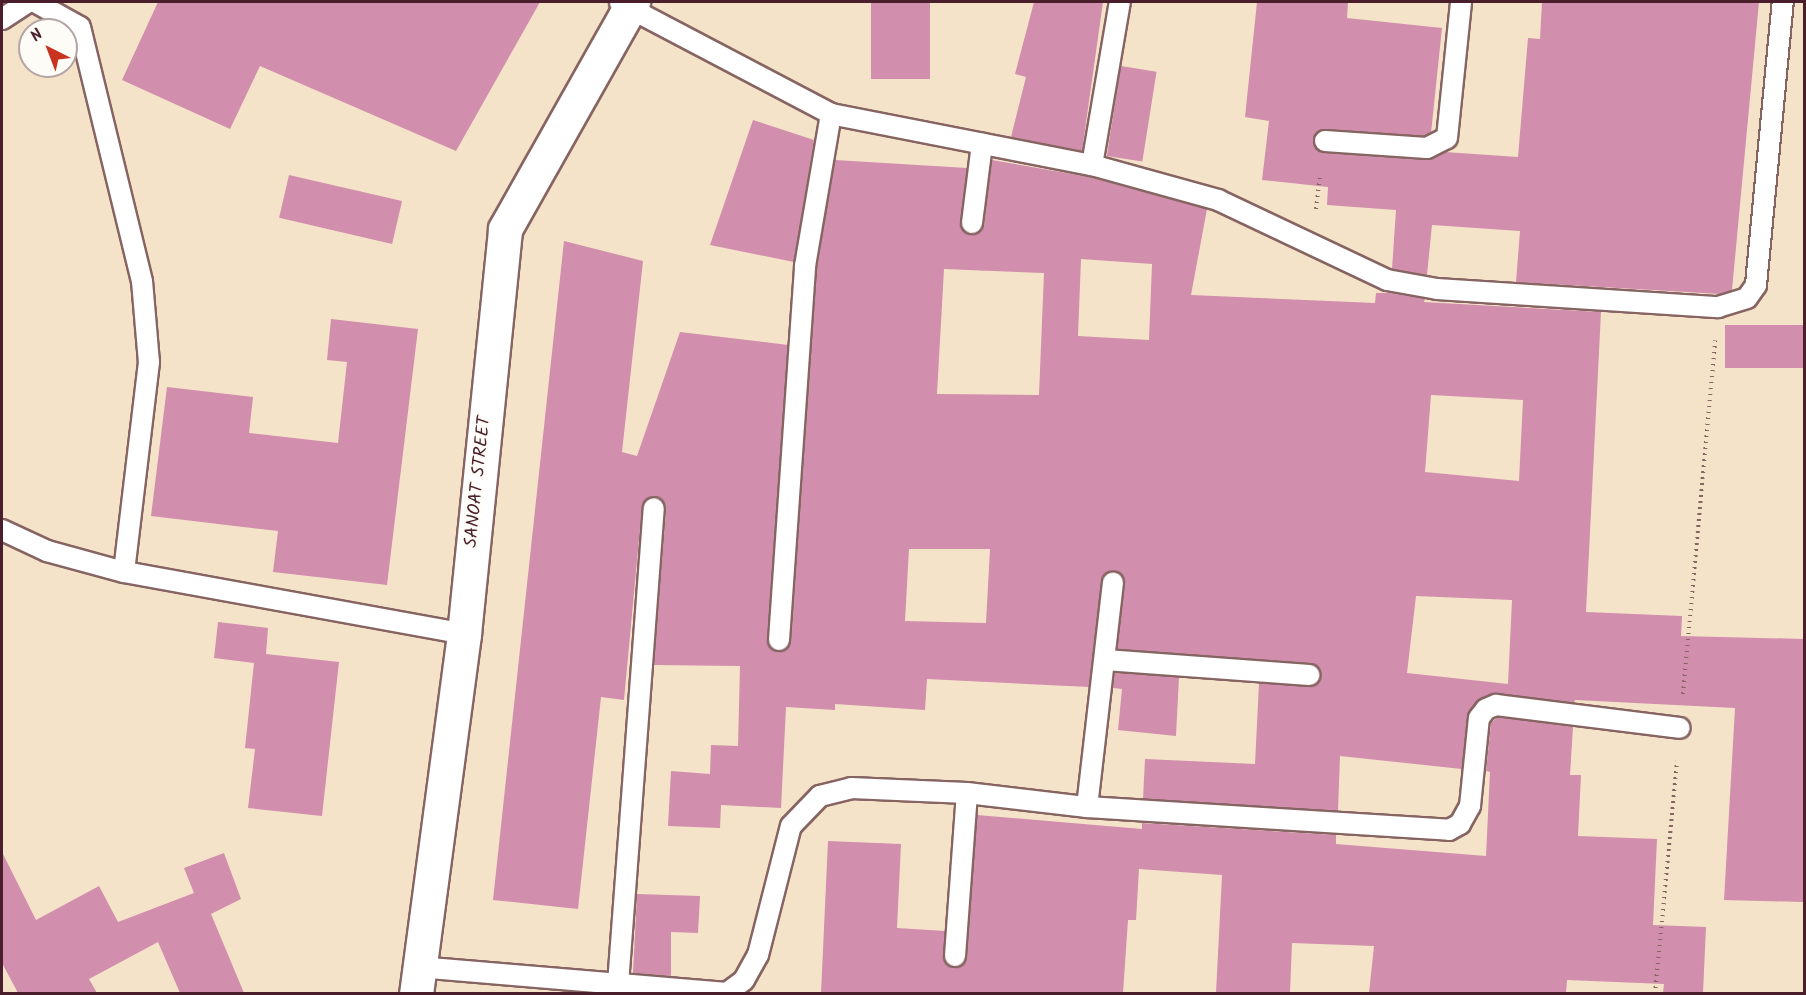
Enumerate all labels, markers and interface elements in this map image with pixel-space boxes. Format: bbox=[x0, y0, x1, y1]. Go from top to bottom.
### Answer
north arrow bbox=[18, 18, 78, 78]
text: N bbox=[25, 23, 49, 48]
street label: SANOAT STREET bbox=[461, 415, 497, 549]

